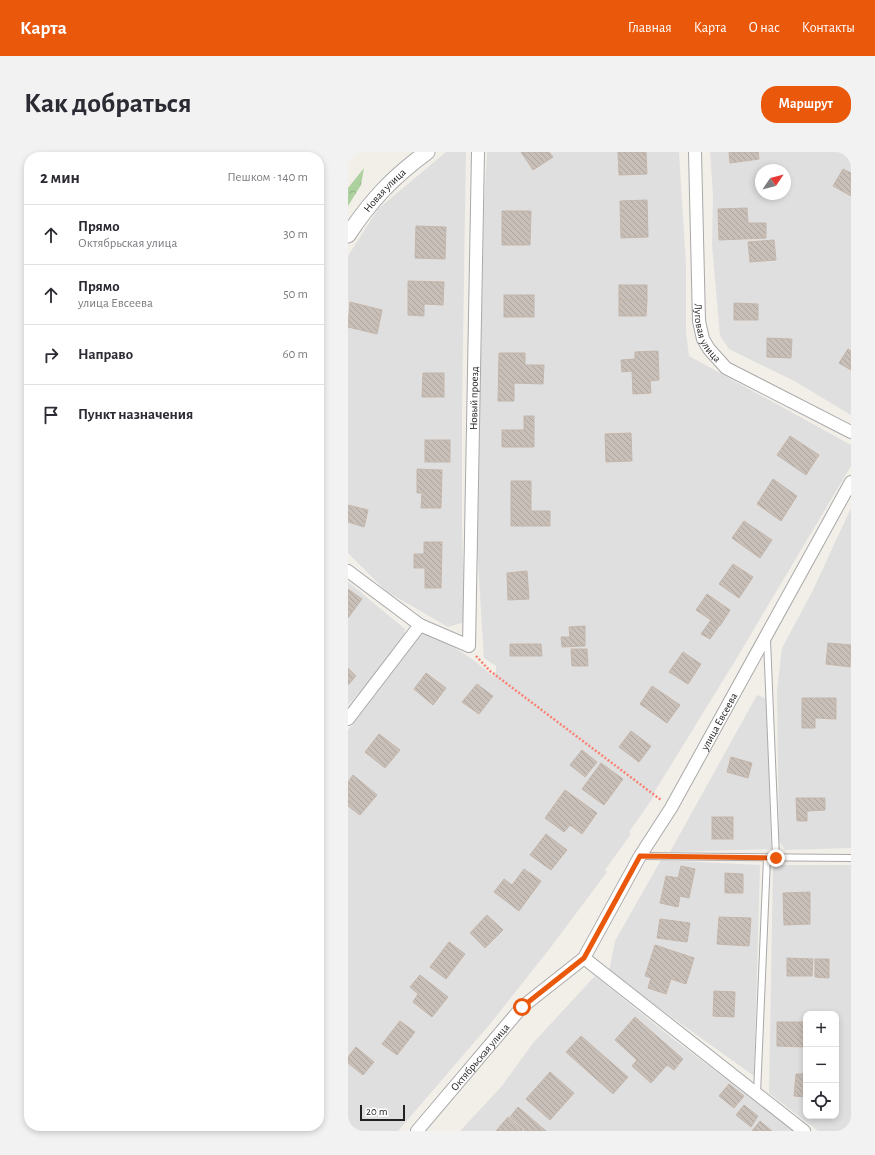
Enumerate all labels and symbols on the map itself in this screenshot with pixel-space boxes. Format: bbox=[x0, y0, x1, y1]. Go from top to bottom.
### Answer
north arrow bbox=[755, 164, 791, 200]
street label: Новая улица bbox=[361, 166, 408, 214]
street label: Луговая улица bbox=[693, 303, 723, 364]
street label: Новый проезд bbox=[467, 366, 480, 430]
street label: улица Евсеева bbox=[698, 691, 739, 753]
route end bbox=[767, 849, 785, 867]
route start bbox=[513, 998, 531, 1016]
street label: Октябрьская улица bbox=[448, 1021, 511, 1093]
scale bar bbox=[360, 1103, 405, 1122]

